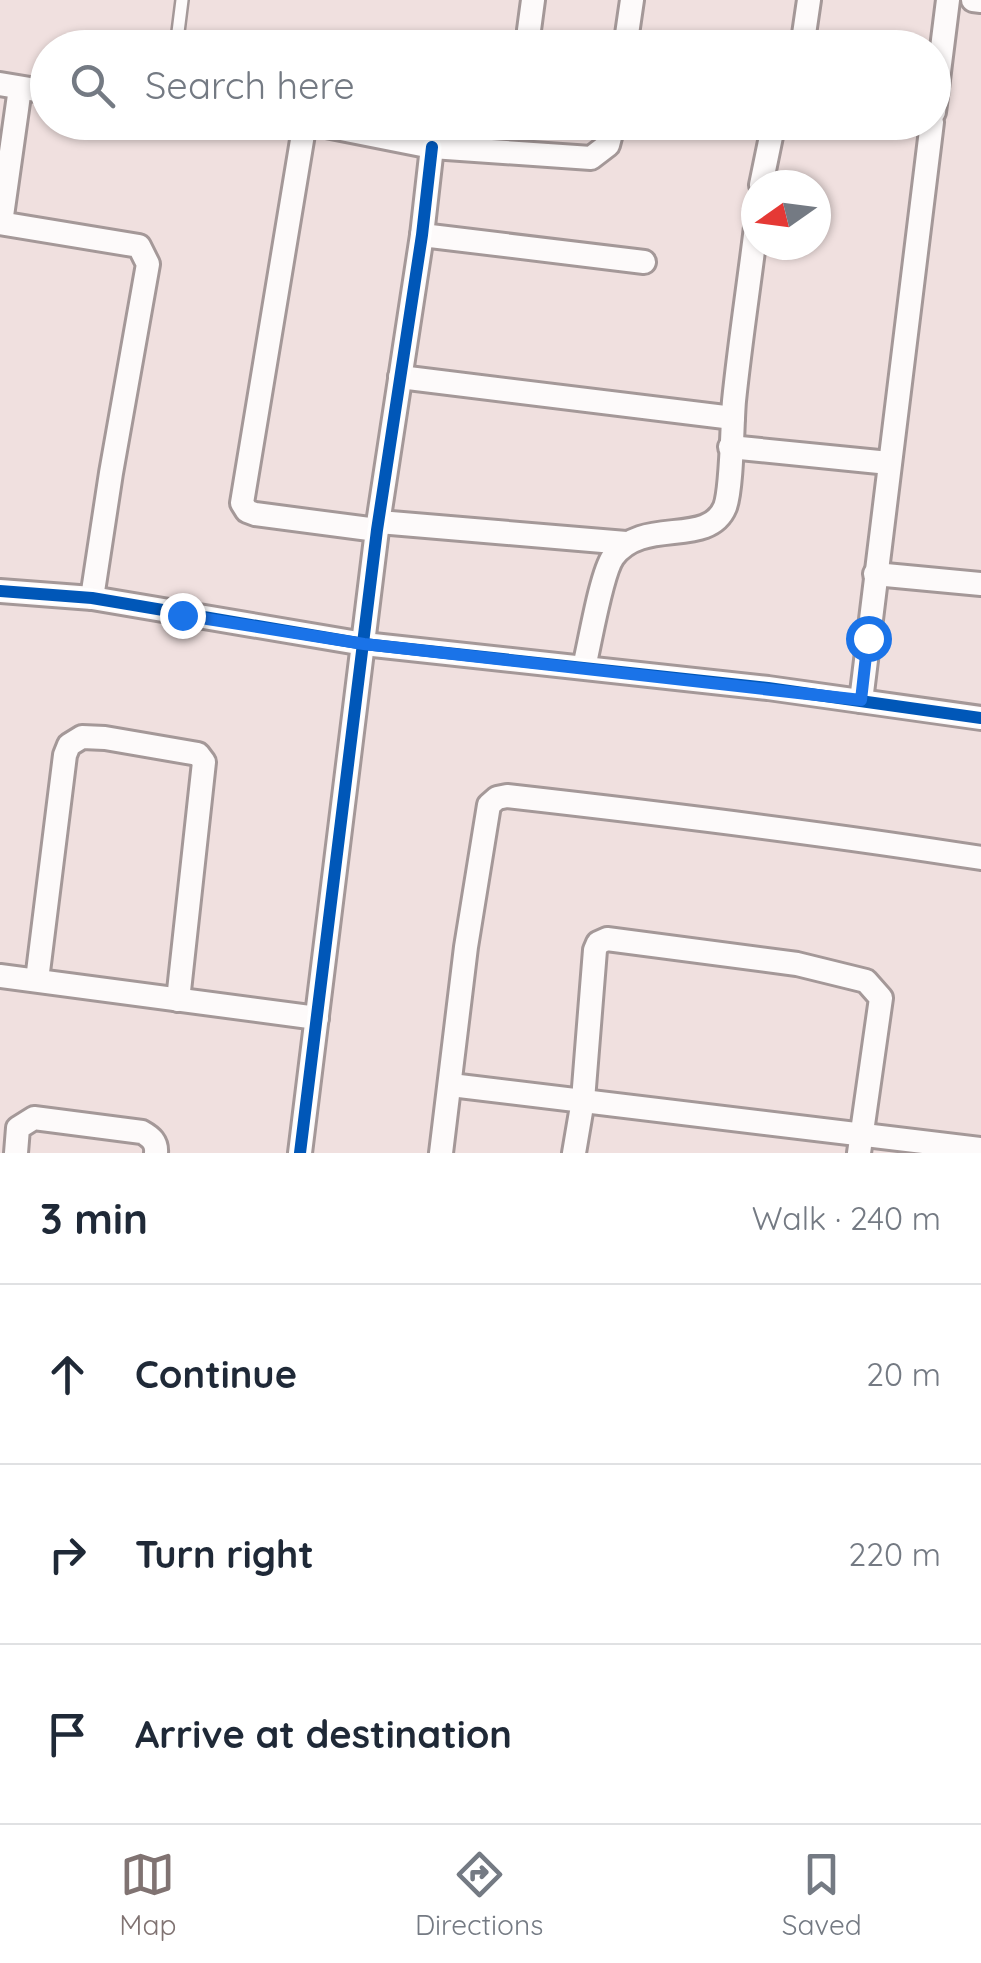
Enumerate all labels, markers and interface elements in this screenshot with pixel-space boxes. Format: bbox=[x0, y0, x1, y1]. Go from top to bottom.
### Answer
search box bbox=[30, 30, 951, 140]
icon: search bbox=[65, 58, 120, 113]
text: Search here bbox=[145, 61, 355, 109]
north arrow bbox=[741, 170, 831, 260]
route end bbox=[160, 593, 206, 639]
route start bbox=[846, 616, 892, 662]
text: 3 min bbox=[40, 1192, 148, 1245]
text: Walk · 240 m bbox=[752, 1198, 941, 1238]
icon: ahead bbox=[40, 1347, 95, 1402]
text: Continue bbox=[135, 1350, 297, 1398]
text: 20 m bbox=[866, 1354, 941, 1394]
icon: right bbox=[40, 1527, 95, 1582]
text: Turn right bbox=[135, 1530, 314, 1578]
text: 220 m bbox=[849, 1534, 941, 1574]
icon: arrive bbox=[40, 1707, 95, 1762]
text: Arrive at destination bbox=[135, 1710, 512, 1758]
tab: Map bbox=[119, 1847, 176, 1942]
tab: Directions bbox=[415, 1847, 543, 1942]
tab: Saved bbox=[782, 1847, 862, 1942]

